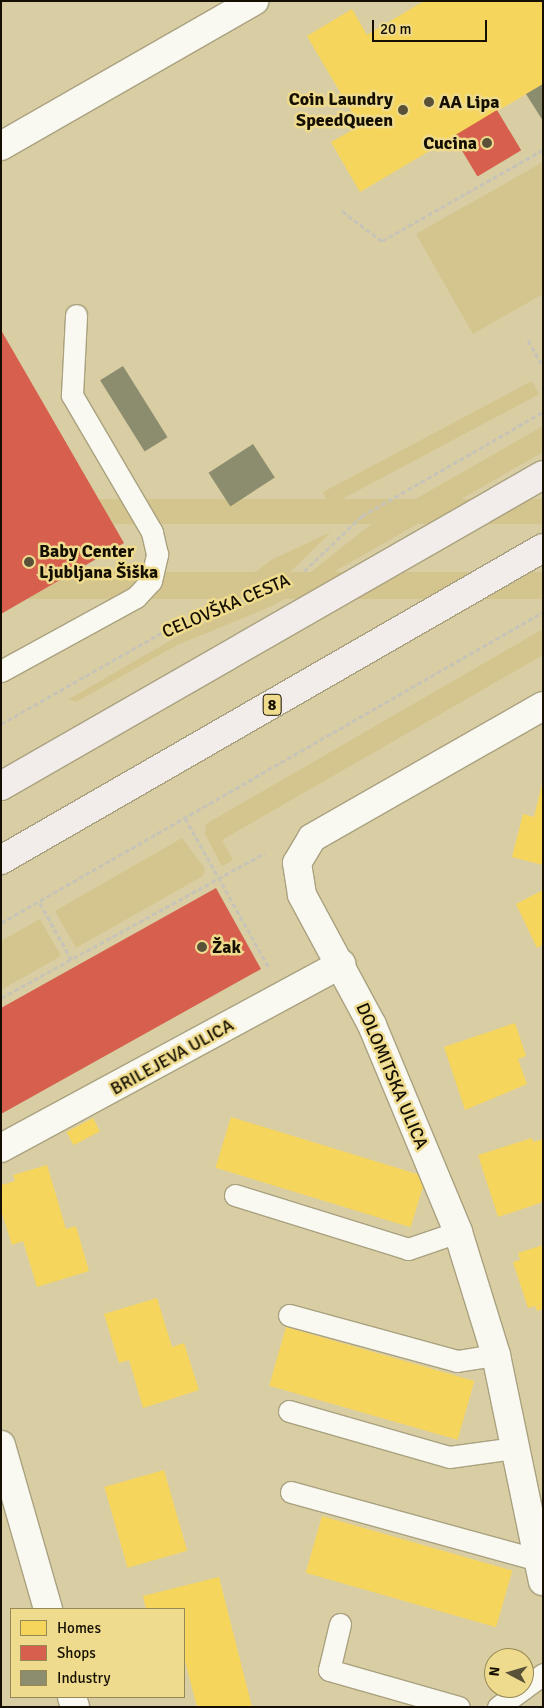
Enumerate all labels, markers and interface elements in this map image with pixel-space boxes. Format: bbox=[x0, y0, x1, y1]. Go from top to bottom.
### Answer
scale bar bbox=[374, 10, 489, 42]
text: 20 m bbox=[380, 20, 411, 38]
place label: Coin Laundry SpeedQueen bbox=[289, 89, 393, 132]
place label: AA Lipa bbox=[439, 91, 499, 113]
marker: AA Lipa bbox=[423, 96, 435, 108]
marker: Coin Laundry SpeedQueen bbox=[397, 104, 409, 116]
place label: Cucina bbox=[423, 132, 477, 154]
marker: Cucina bbox=[481, 137, 493, 149]
place label: Baby Center Ljubljana Šiška bbox=[39, 541, 158, 584]
marker: Baby Center Ljubljana Šiška bbox=[23, 556, 35, 568]
street label: CELOVŠKA CESTA bbox=[159, 569, 293, 643]
road number: 8 bbox=[262, 692, 282, 718]
place label: Žak bbox=[212, 936, 241, 958]
marker: Žak bbox=[196, 941, 208, 953]
street label: DOLOMITSKA ULICA bbox=[351, 1000, 433, 1152]
street label: BRILEJEVA ULICA bbox=[107, 1014, 237, 1100]
legend bbox=[10, 1608, 185, 1698]
text: Homes bbox=[57, 1619, 101, 1637]
text: Shops bbox=[57, 1644, 96, 1662]
north arrow bbox=[484, 1648, 534, 1698]
text: N bbox=[486, 1666, 504, 1677]
text: Industry bbox=[57, 1669, 110, 1687]

